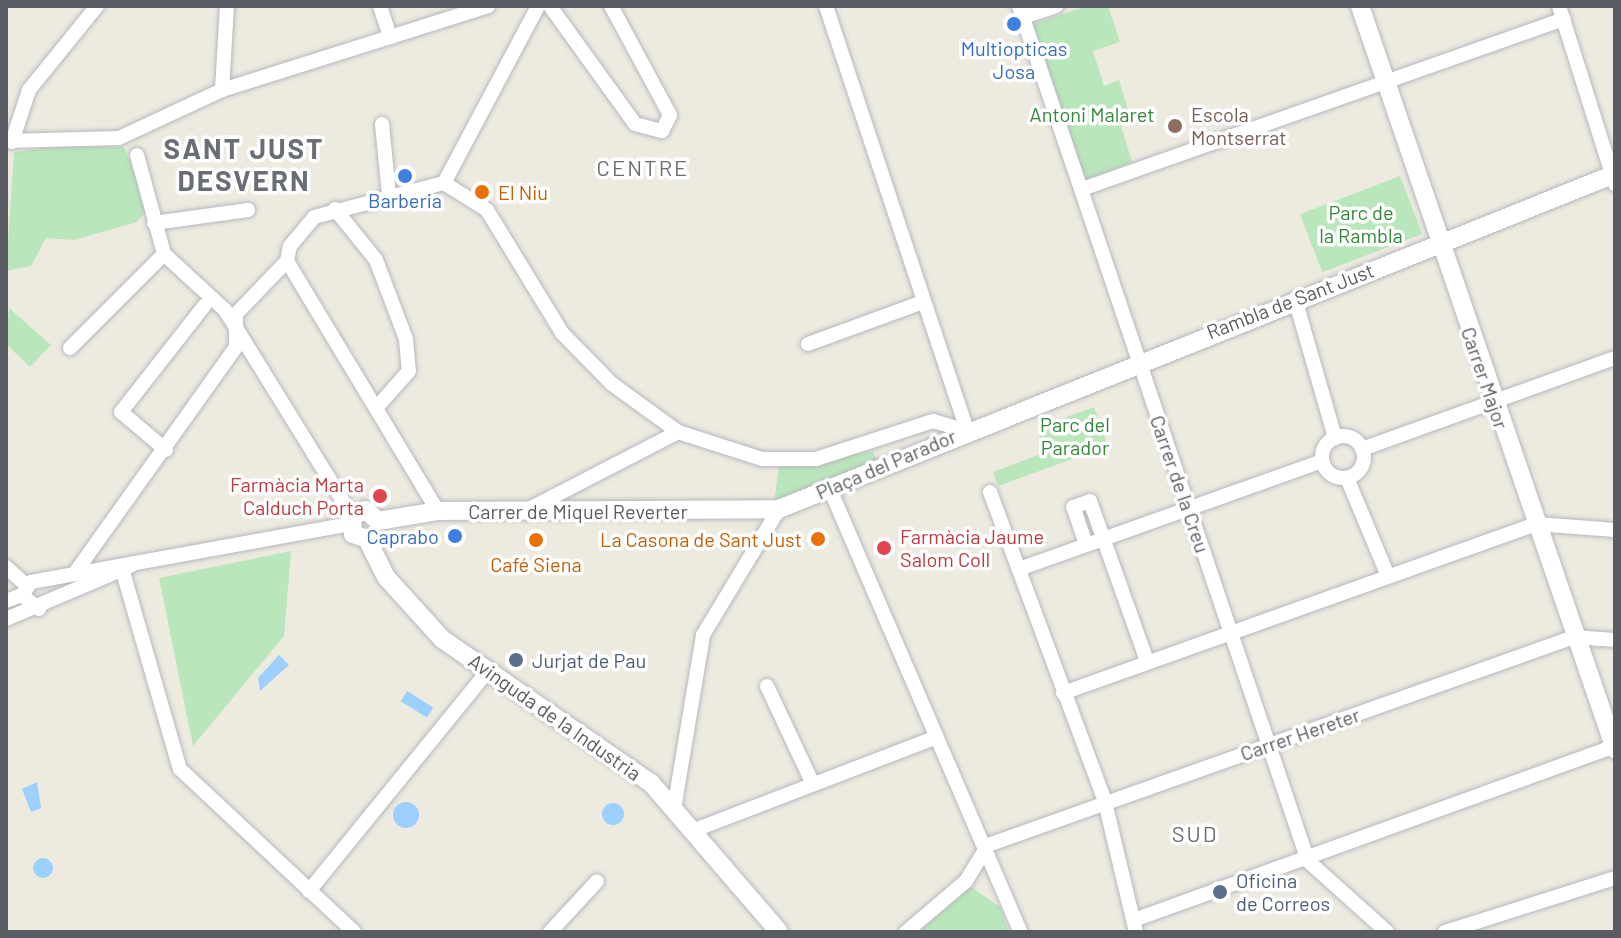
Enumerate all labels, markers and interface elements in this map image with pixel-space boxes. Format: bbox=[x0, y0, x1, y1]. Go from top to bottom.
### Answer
marker: Multiopticas Josa bbox=[1005, 15, 1023, 33]
place label: Multiopticas Josa bbox=[961, 36, 1067, 83]
park label: Antoni Malaret bbox=[1030, 102, 1154, 126]
place label: Escola Montserrat bbox=[1191, 102, 1286, 149]
marker: Escola Montserrat bbox=[1166, 117, 1184, 135]
district label: SANT JUST DESVERN bbox=[164, 131, 324, 197]
district label: CENTRE bbox=[597, 155, 689, 181]
marker: Barberia bbox=[396, 167, 414, 185]
place label: El Niu bbox=[498, 180, 548, 204]
marker: El Niu bbox=[473, 183, 491, 201]
place label: Barberia bbox=[368, 188, 442, 212]
park label: Parc de la Rambla bbox=[1319, 201, 1403, 248]
street label: Rambla de Sant Just bbox=[1203, 258, 1377, 344]
street label: Carrer Major bbox=[1456, 324, 1514, 432]
park label: Parc del Parador bbox=[1040, 412, 1110, 459]
street label: Carrer de la Creu bbox=[1145, 412, 1215, 556]
street label: Plaça del Parador bbox=[812, 424, 960, 504]
place label: Farmàcia Marta Calduch Porta bbox=[230, 472, 364, 519]
marker: Farmàcia Marta Calduch Porta bbox=[371, 487, 389, 505]
street label: Carrer de Miquel Reverter bbox=[468, 499, 688, 523]
place label: Caprabo bbox=[367, 524, 439, 548]
place label: Farmàcia Jaume Salom Coll bbox=[900, 524, 1044, 571]
marker: Caprabo bbox=[446, 527, 464, 545]
place label: La Casona de Sant Just bbox=[600, 527, 802, 551]
marker: La Casona de Sant Just bbox=[809, 530, 827, 548]
marker: Café Siena bbox=[527, 531, 545, 549]
marker: Farmàcia Jaume Salom Coll bbox=[875, 539, 893, 557]
place label: Café Siena bbox=[490, 552, 582, 576]
street label: Avinguda de la Industria bbox=[464, 648, 646, 786]
place label: Jurjat de Pau bbox=[532, 648, 646, 672]
marker: Jurjat de Pau bbox=[507, 651, 525, 669]
street label: Carrer Hereter bbox=[1237, 702, 1363, 766]
district label: SUD bbox=[1172, 821, 1218, 847]
place label: Oficina de Correos bbox=[1236, 868, 1330, 915]
marker: Oficina de Correos bbox=[1211, 883, 1229, 901]

